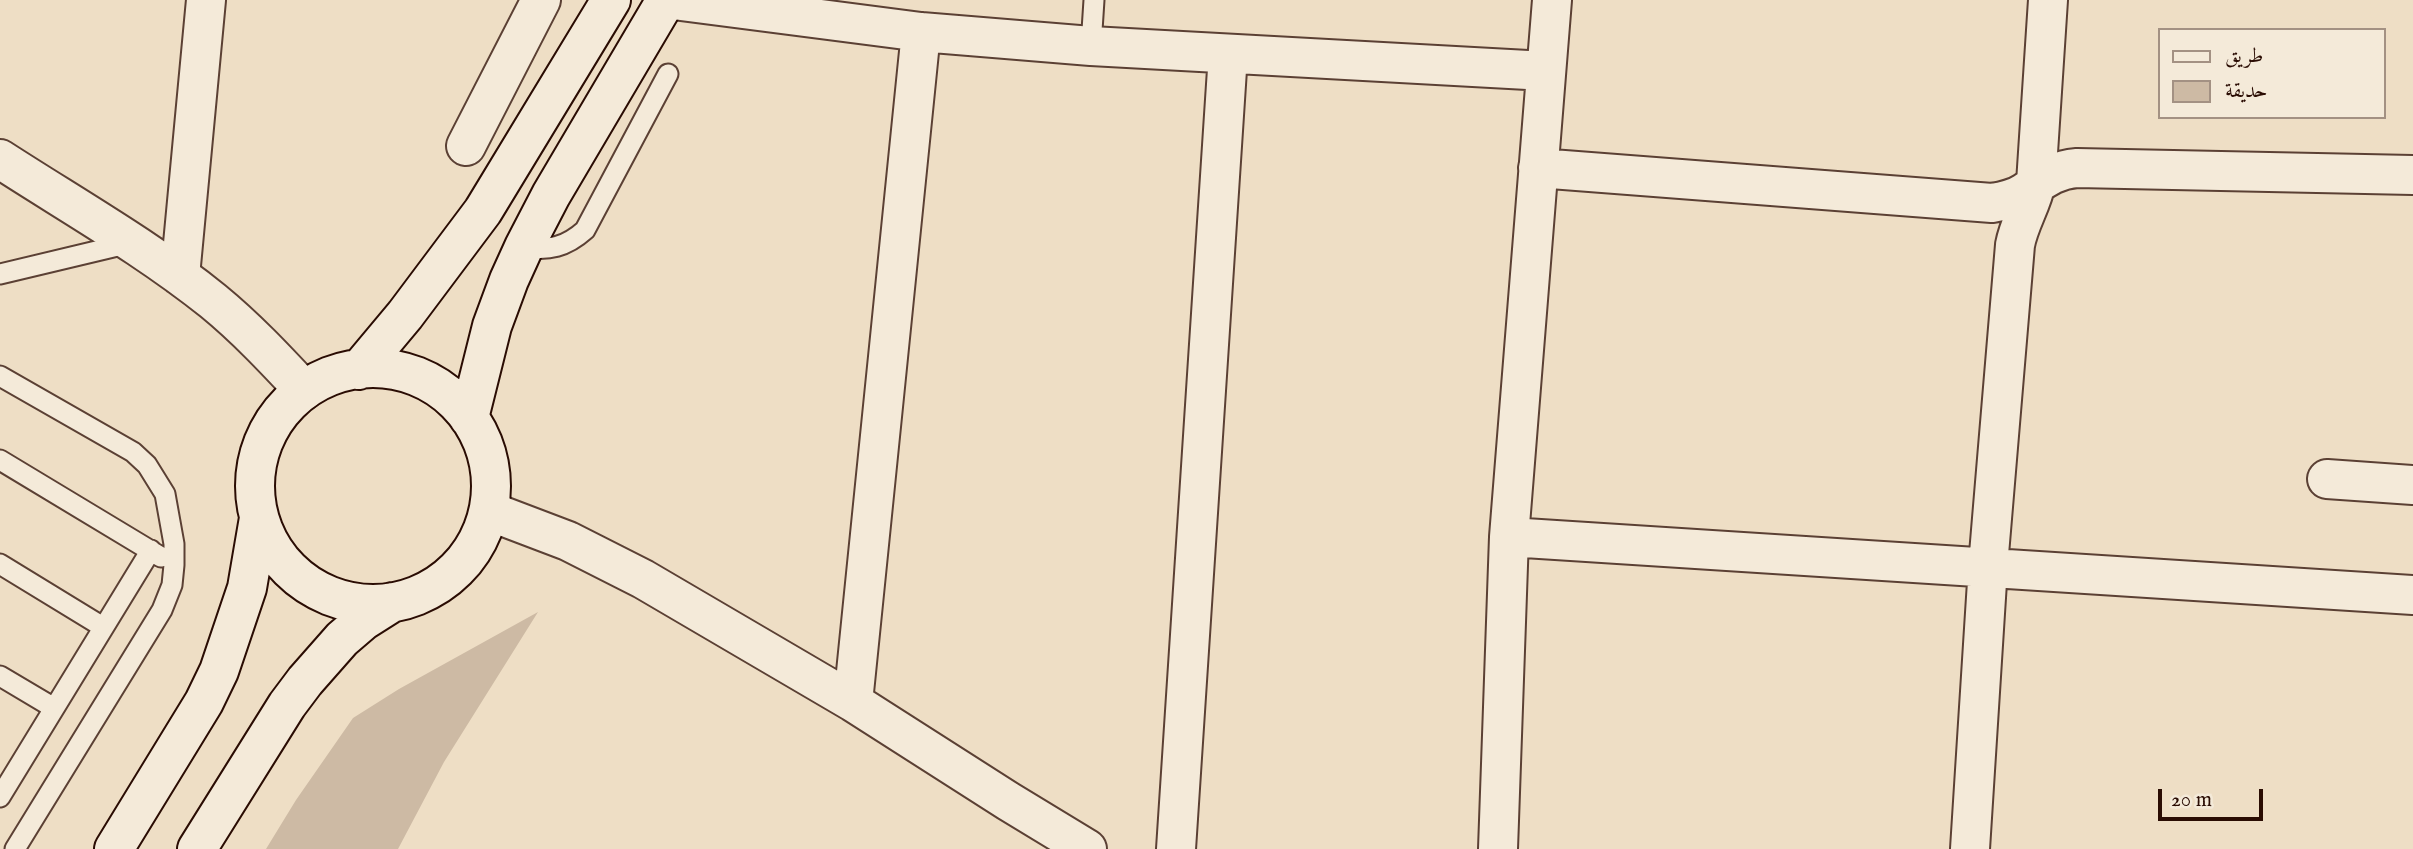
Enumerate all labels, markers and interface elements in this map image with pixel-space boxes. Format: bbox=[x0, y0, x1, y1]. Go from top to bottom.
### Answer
legend bbox=[2158, 28, 2385, 119]
text: طريق bbox=[2225, 43, 2263, 70]
text: حديقة bbox=[2225, 78, 2268, 105]
scale bar bbox=[2161, 776, 2266, 820]
text: 20 m bbox=[2171, 787, 2212, 814]

